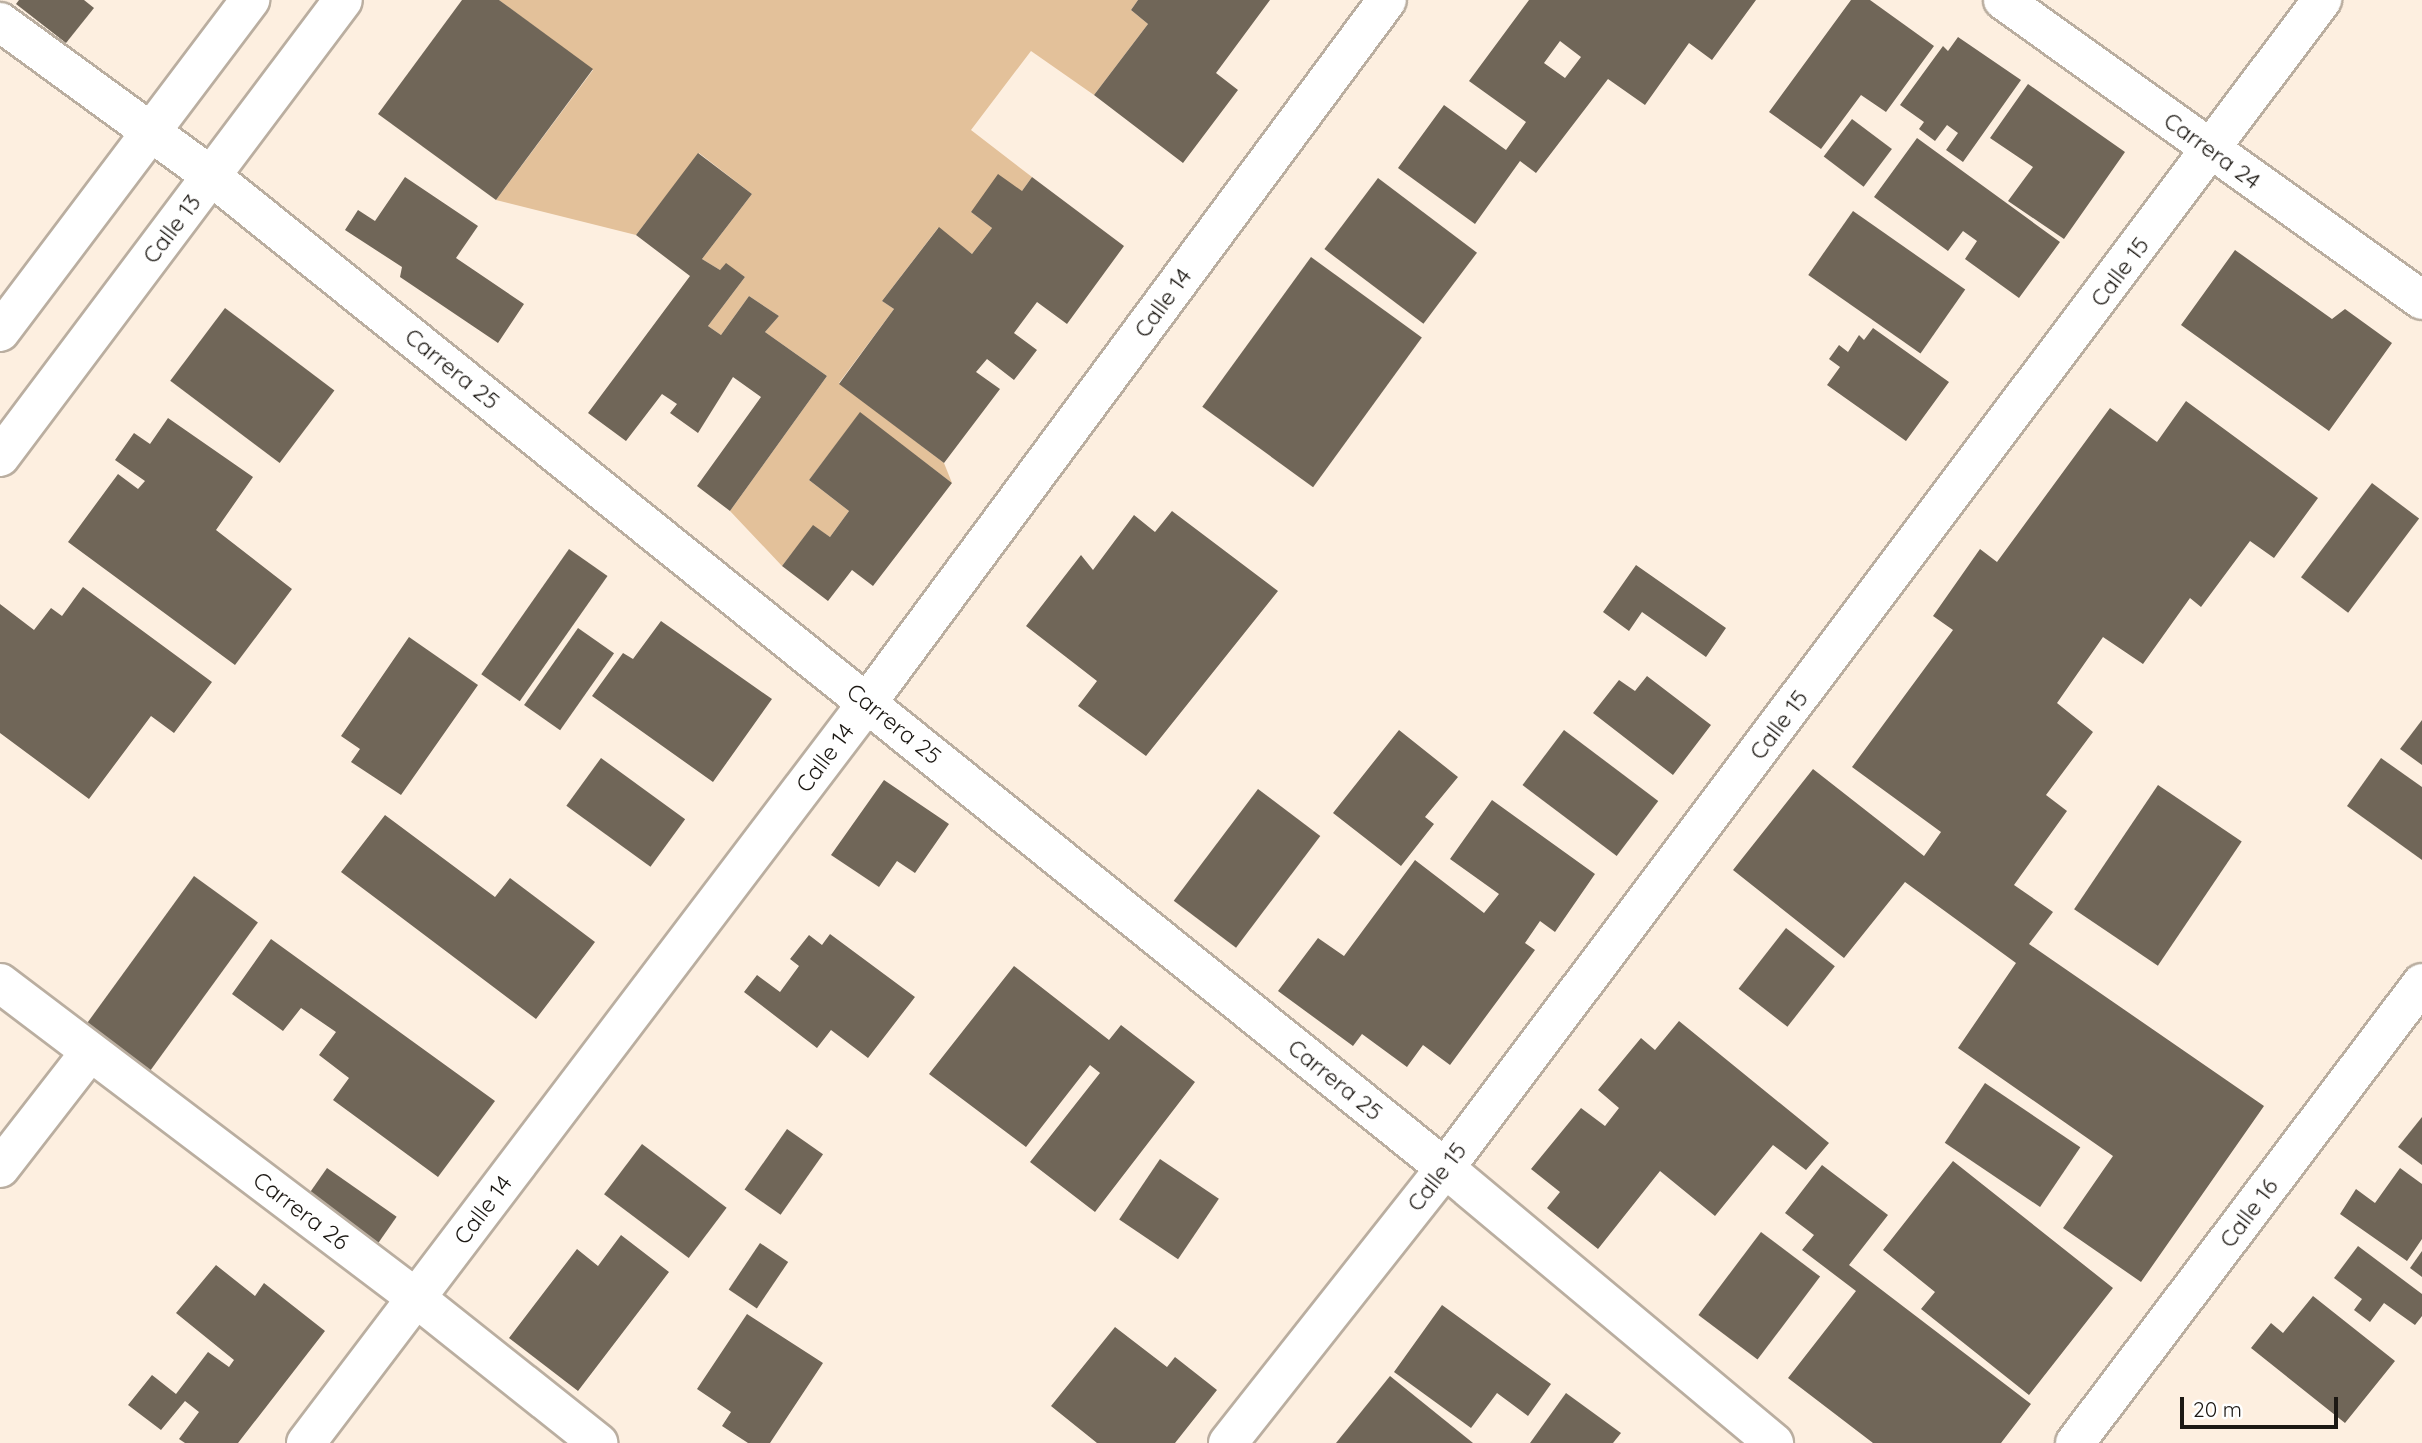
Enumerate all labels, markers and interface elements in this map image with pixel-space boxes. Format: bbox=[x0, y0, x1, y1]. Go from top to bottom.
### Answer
street label: Carrera 24 bbox=[2158, 107, 2266, 195]
street label: Calle 13 bbox=[137, 189, 207, 269]
street label: Calle 15 bbox=[2085, 232, 2155, 312]
street label: Calle 14 bbox=[1129, 263, 1197, 343]
street label: Carrera 25 bbox=[399, 323, 505, 415]
street label: Carrera 25 bbox=[841, 678, 947, 770]
street label: Calle 15 bbox=[1744, 685, 1814, 765]
street label: Calle 14 bbox=[790, 718, 860, 798]
street label: Carrera 25 bbox=[1282, 1034, 1388, 1126]
street label: Calle 15 bbox=[1402, 1137, 1472, 1217]
street label: Carrera 26 bbox=[248, 1166, 354, 1256]
street label: Calle 14 bbox=[448, 1170, 518, 1250]
street label: Calle 16 bbox=[2214, 1173, 2284, 1253]
scale bar bbox=[2184, 1384, 2342, 1428]
text: 20 m bbox=[2193, 1396, 2242, 1422]

